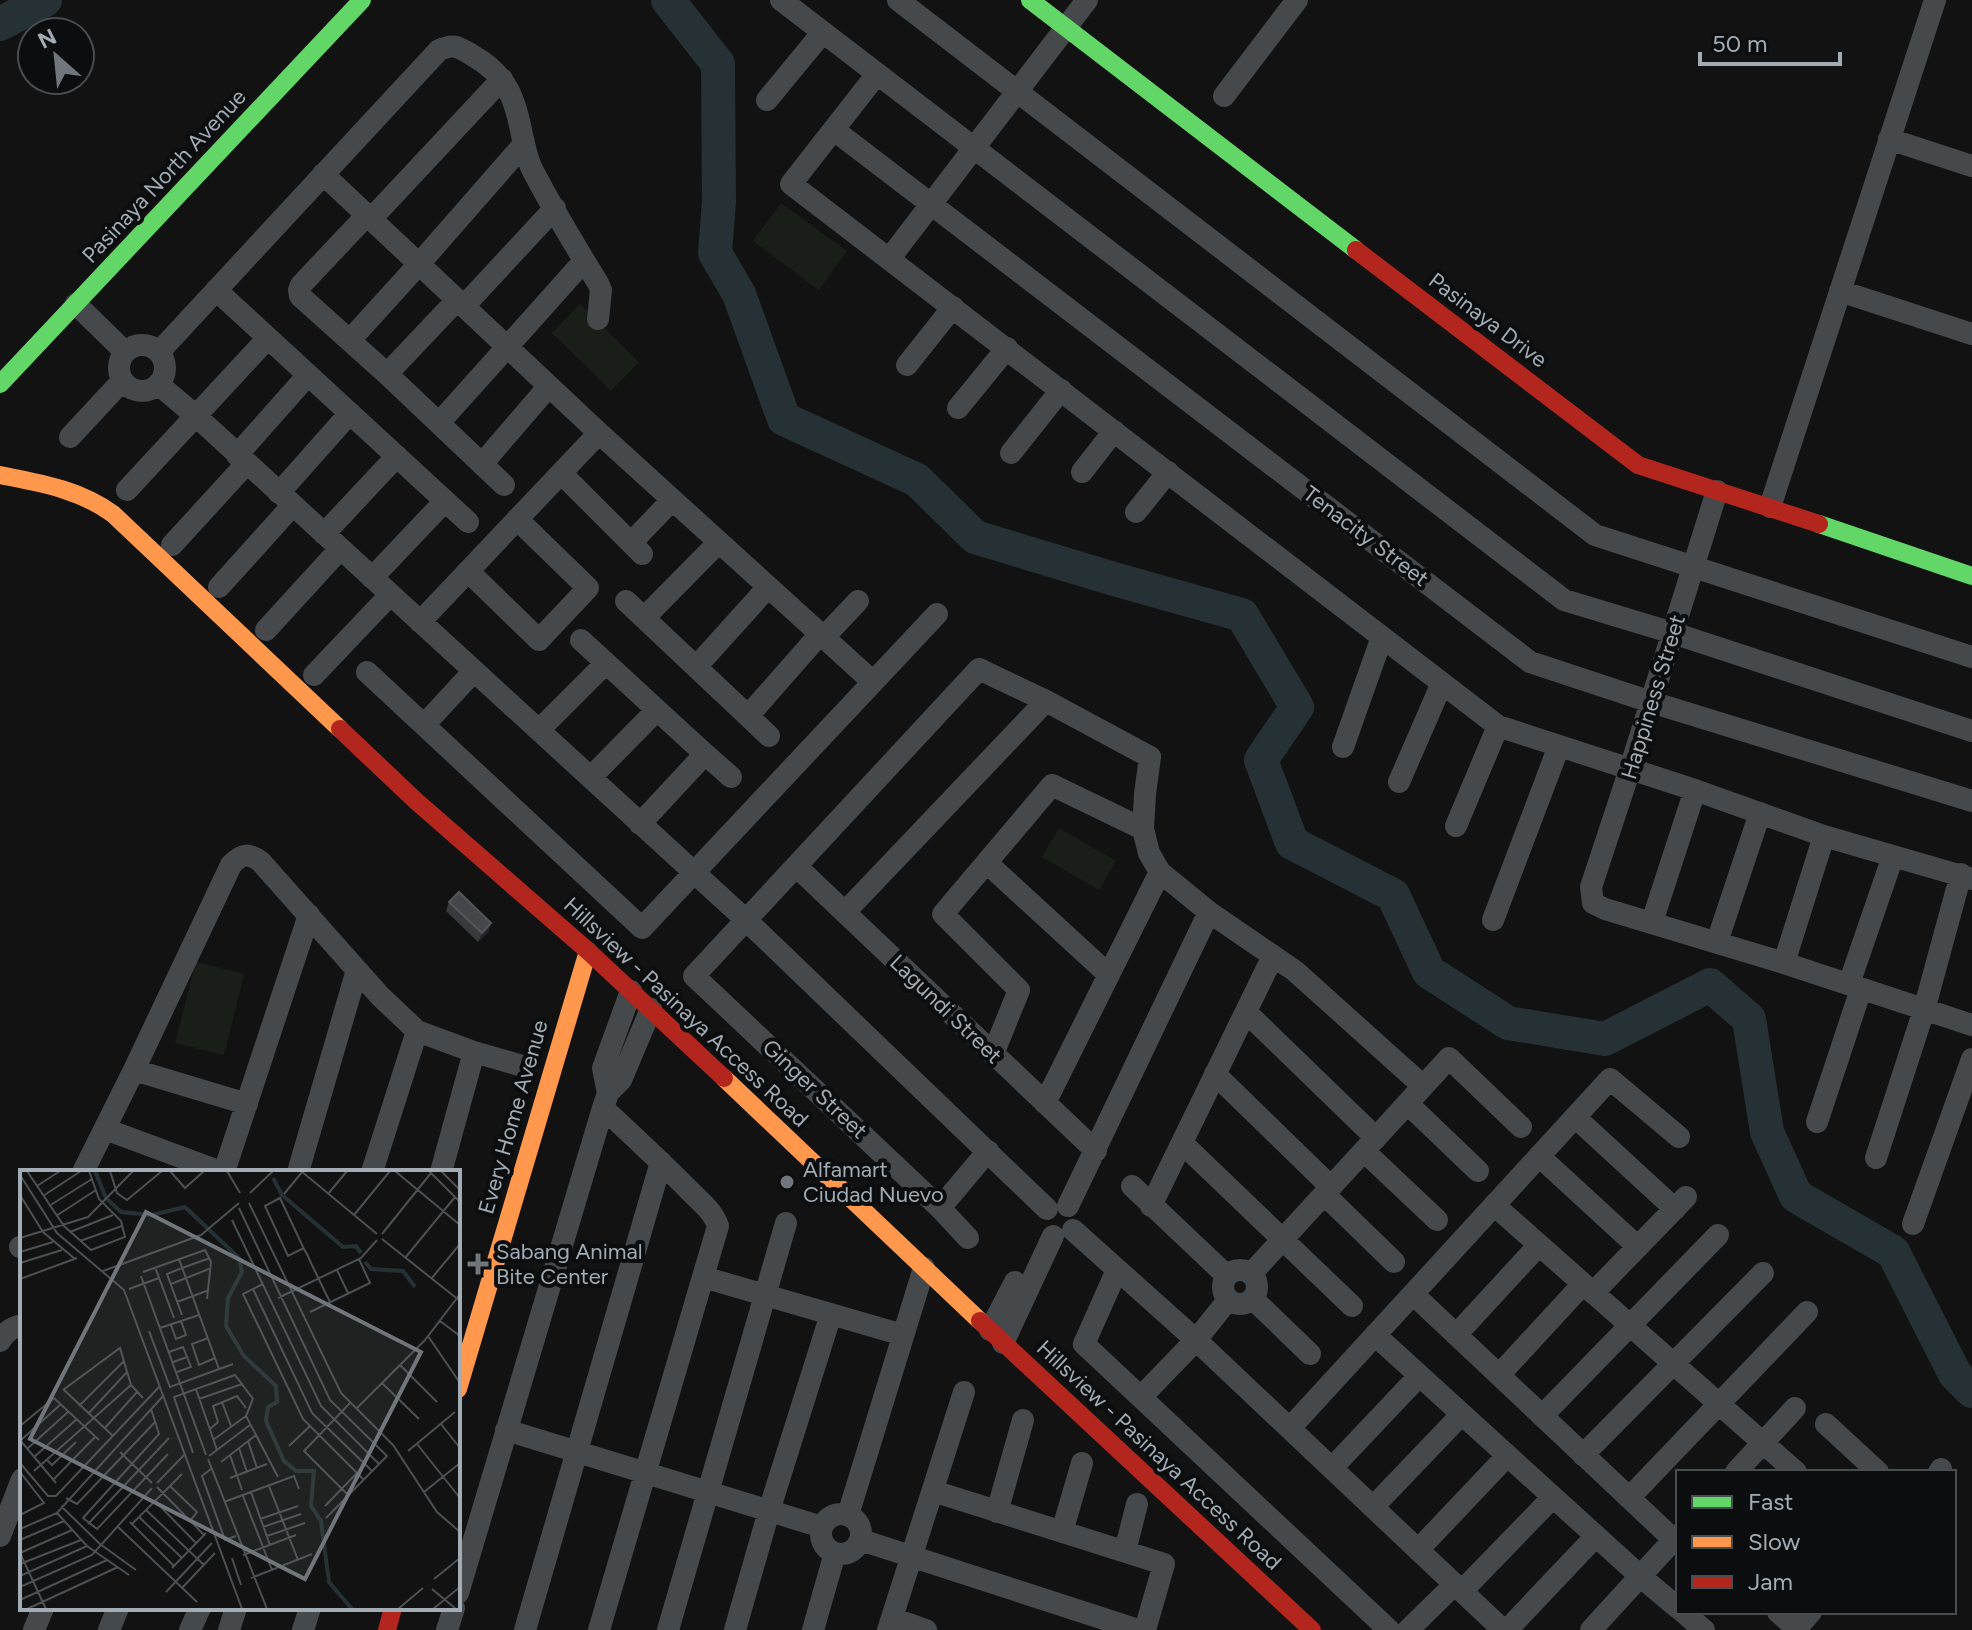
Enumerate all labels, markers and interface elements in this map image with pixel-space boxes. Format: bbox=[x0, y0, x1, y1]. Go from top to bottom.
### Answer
north arrow bbox=[16, 16, 96, 96]
scale bar bbox=[1700, 16, 1840, 66]
text: N bbox=[33, 23, 61, 55]
text: 50 m bbox=[1712, 29, 1768, 58]
street label: Pasinaya North Avenue bbox=[76, 83, 252, 269]
street label: Pasinaya Drive bbox=[1423, 267, 1553, 373]
street label: Tenacity Street bbox=[1298, 480, 1434, 592]
street label: Happiness Street bbox=[1615, 611, 1691, 783]
street label: Hillsview - Pasinaya Access Road bbox=[558, 891, 814, 1133]
street label: Lagundi Street bbox=[884, 949, 1008, 1069]
street label: Every Home Avenue bbox=[472, 1017, 554, 1217]
street label: Ginger Street bbox=[757, 1034, 873, 1144]
place label: Alfamart Ciudad Nuevo bbox=[803, 1156, 944, 1208]
inset map bbox=[20, 1170, 460, 1610]
marker: Alfamart Ciudad Nuevo bbox=[778, 1173, 796, 1191]
place label: Sabang Animal Bite Center bbox=[496, 1238, 643, 1290]
marker: Sabang Animal Bite Center bbox=[467, 1253, 489, 1275]
street label: Hillsview - Pasinaya Access Road bbox=[1031, 1334, 1287, 1576]
legend bbox=[1676, 1470, 1956, 1614]
text: Fast bbox=[1748, 1487, 1793, 1516]
text: Slow bbox=[1748, 1527, 1801, 1556]
text: Jam bbox=[1748, 1567, 1793, 1596]

